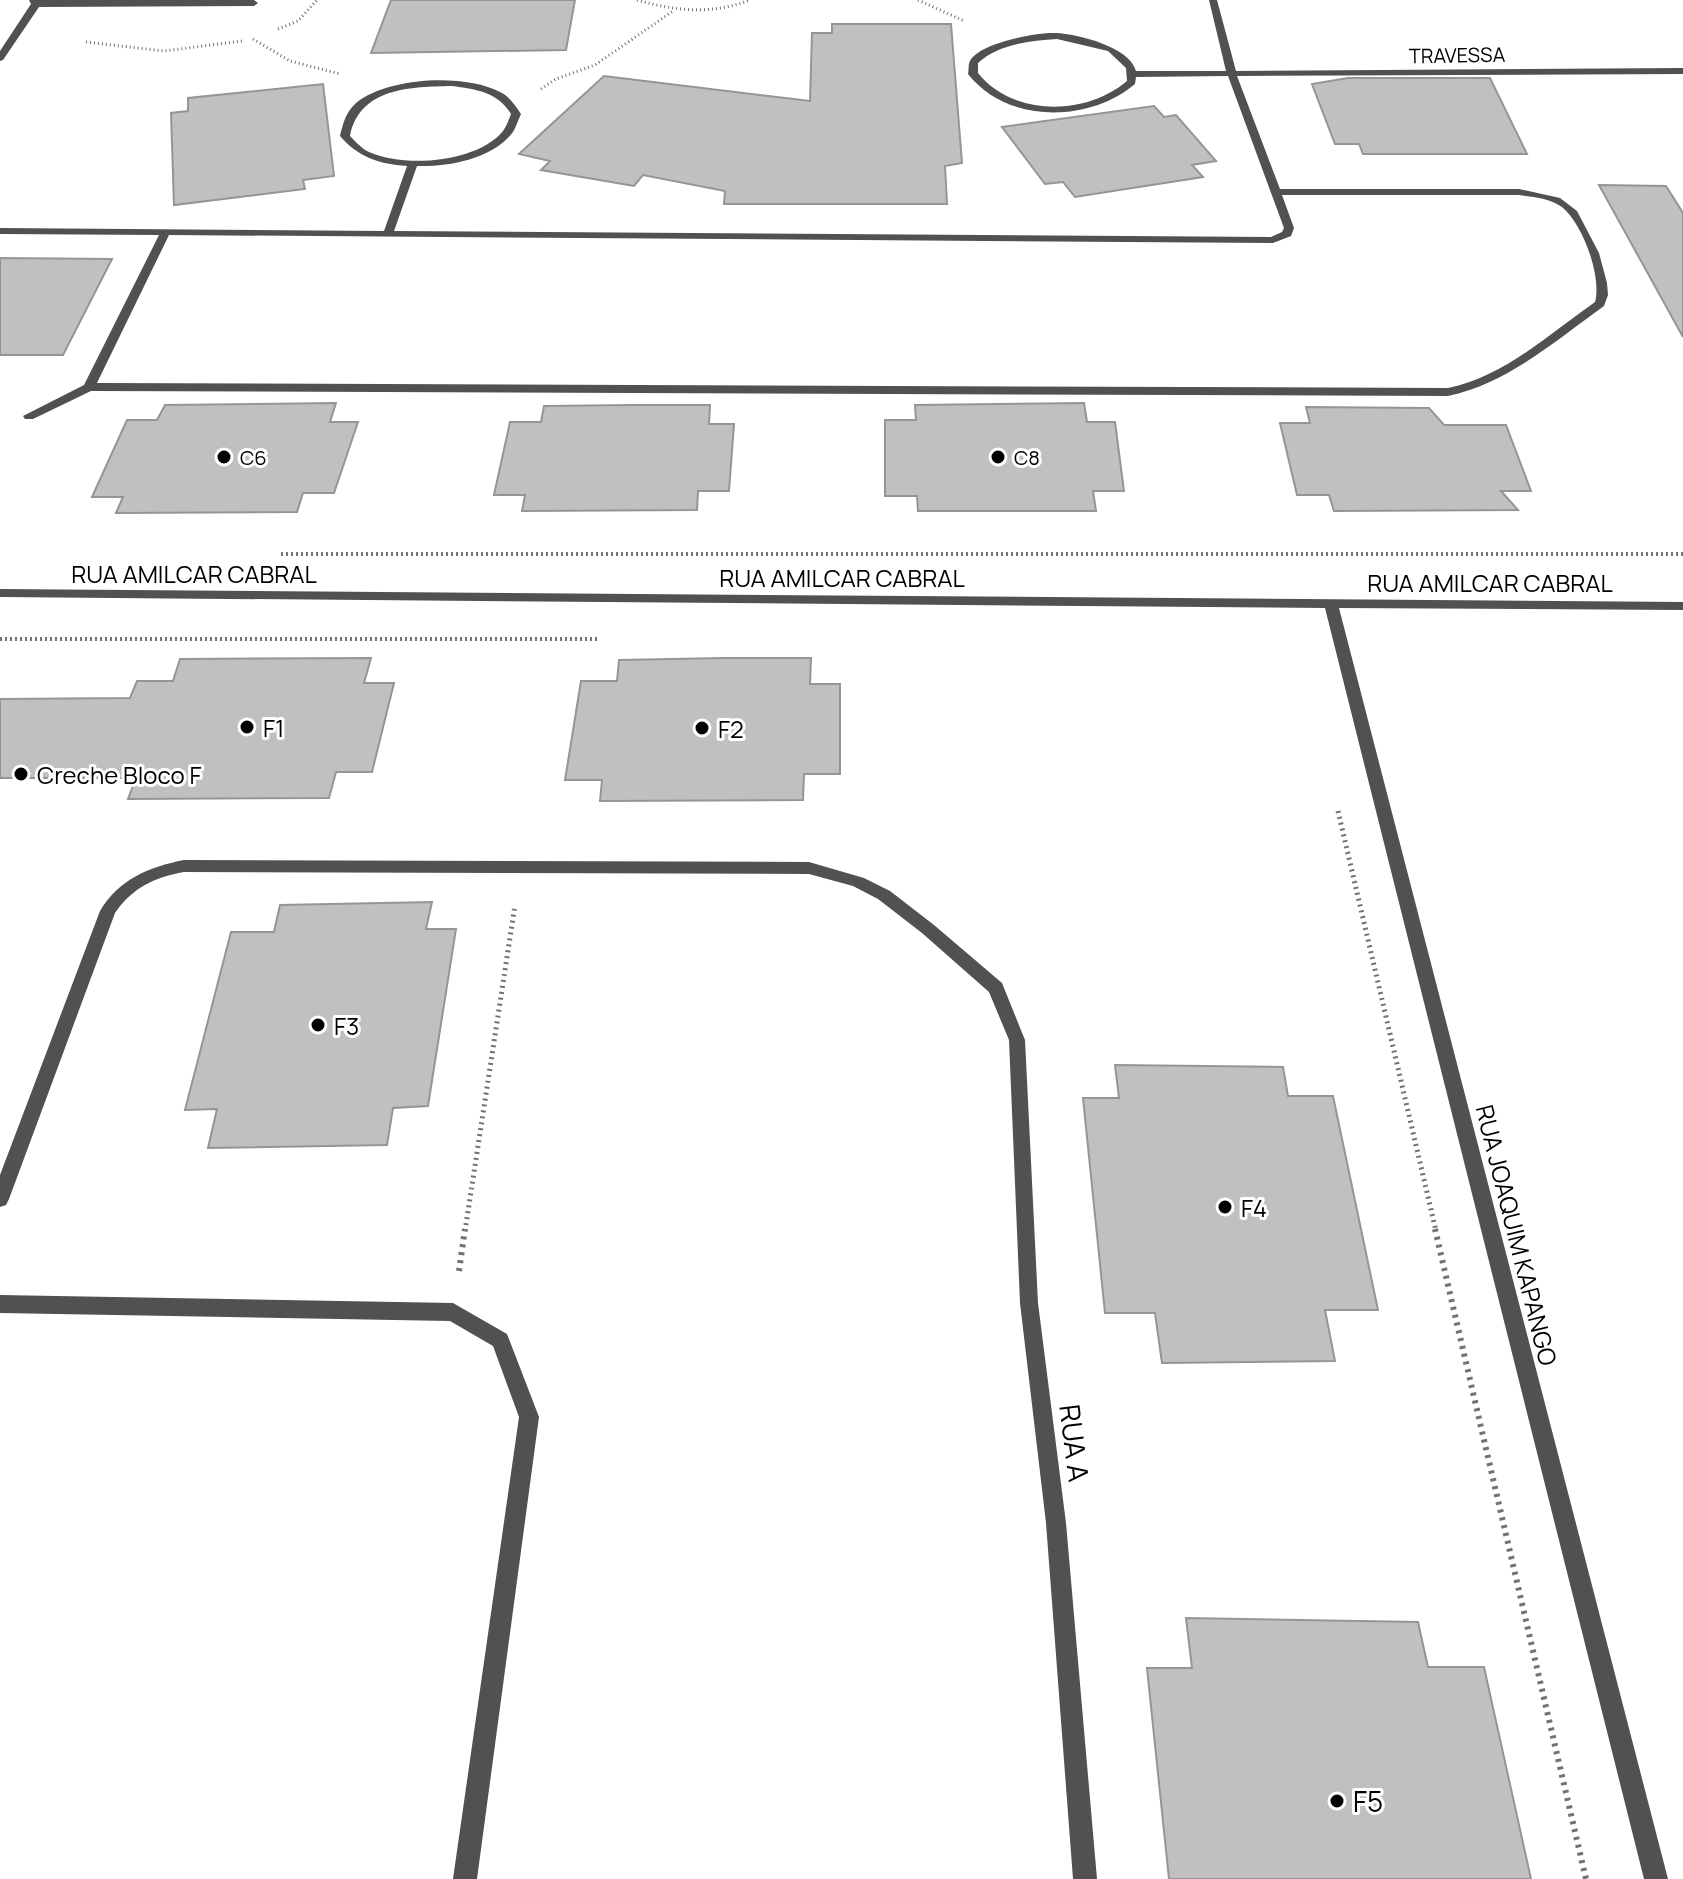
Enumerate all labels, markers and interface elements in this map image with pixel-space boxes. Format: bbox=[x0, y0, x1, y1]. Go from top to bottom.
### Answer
street label: TRAVESSA bbox=[1409, 41, 1506, 69]
place label: C6 bbox=[240, 444, 267, 471]
place label: C8 bbox=[1014, 444, 1040, 471]
marker: C6 bbox=[215, 448, 233, 466]
marker: C8 bbox=[989, 448, 1007, 466]
street label: RUA AMILCAR CABRAL bbox=[71, 557, 317, 590]
street label: RUA AMILCAR CABRAL bbox=[719, 561, 965, 594]
street label: RUA AMILCAR CABRAL bbox=[1367, 566, 1613, 599]
place label: F1 bbox=[263, 711, 284, 744]
place label: F2 bbox=[718, 712, 744, 745]
marker: F1 bbox=[238, 718, 256, 736]
marker: F2 bbox=[693, 719, 711, 737]
place label: Creche Bloco F bbox=[37, 758, 202, 791]
marker: Creche Bloco F bbox=[12, 765, 30, 783]
place label: F3 bbox=[334, 1009, 359, 1042]
marker: F3 bbox=[309, 1016, 327, 1034]
street label: RUA JOAQUIM KAPANGO bbox=[1469, 1101, 1565, 1369]
place label: F4 bbox=[1241, 1191, 1267, 1224]
marker: F4 bbox=[1216, 1198, 1234, 1216]
street label: RUA A bbox=[1051, 1402, 1099, 1484]
place label: F5 bbox=[1353, 1782, 1383, 1820]
marker: F5 bbox=[1328, 1792, 1346, 1810]

